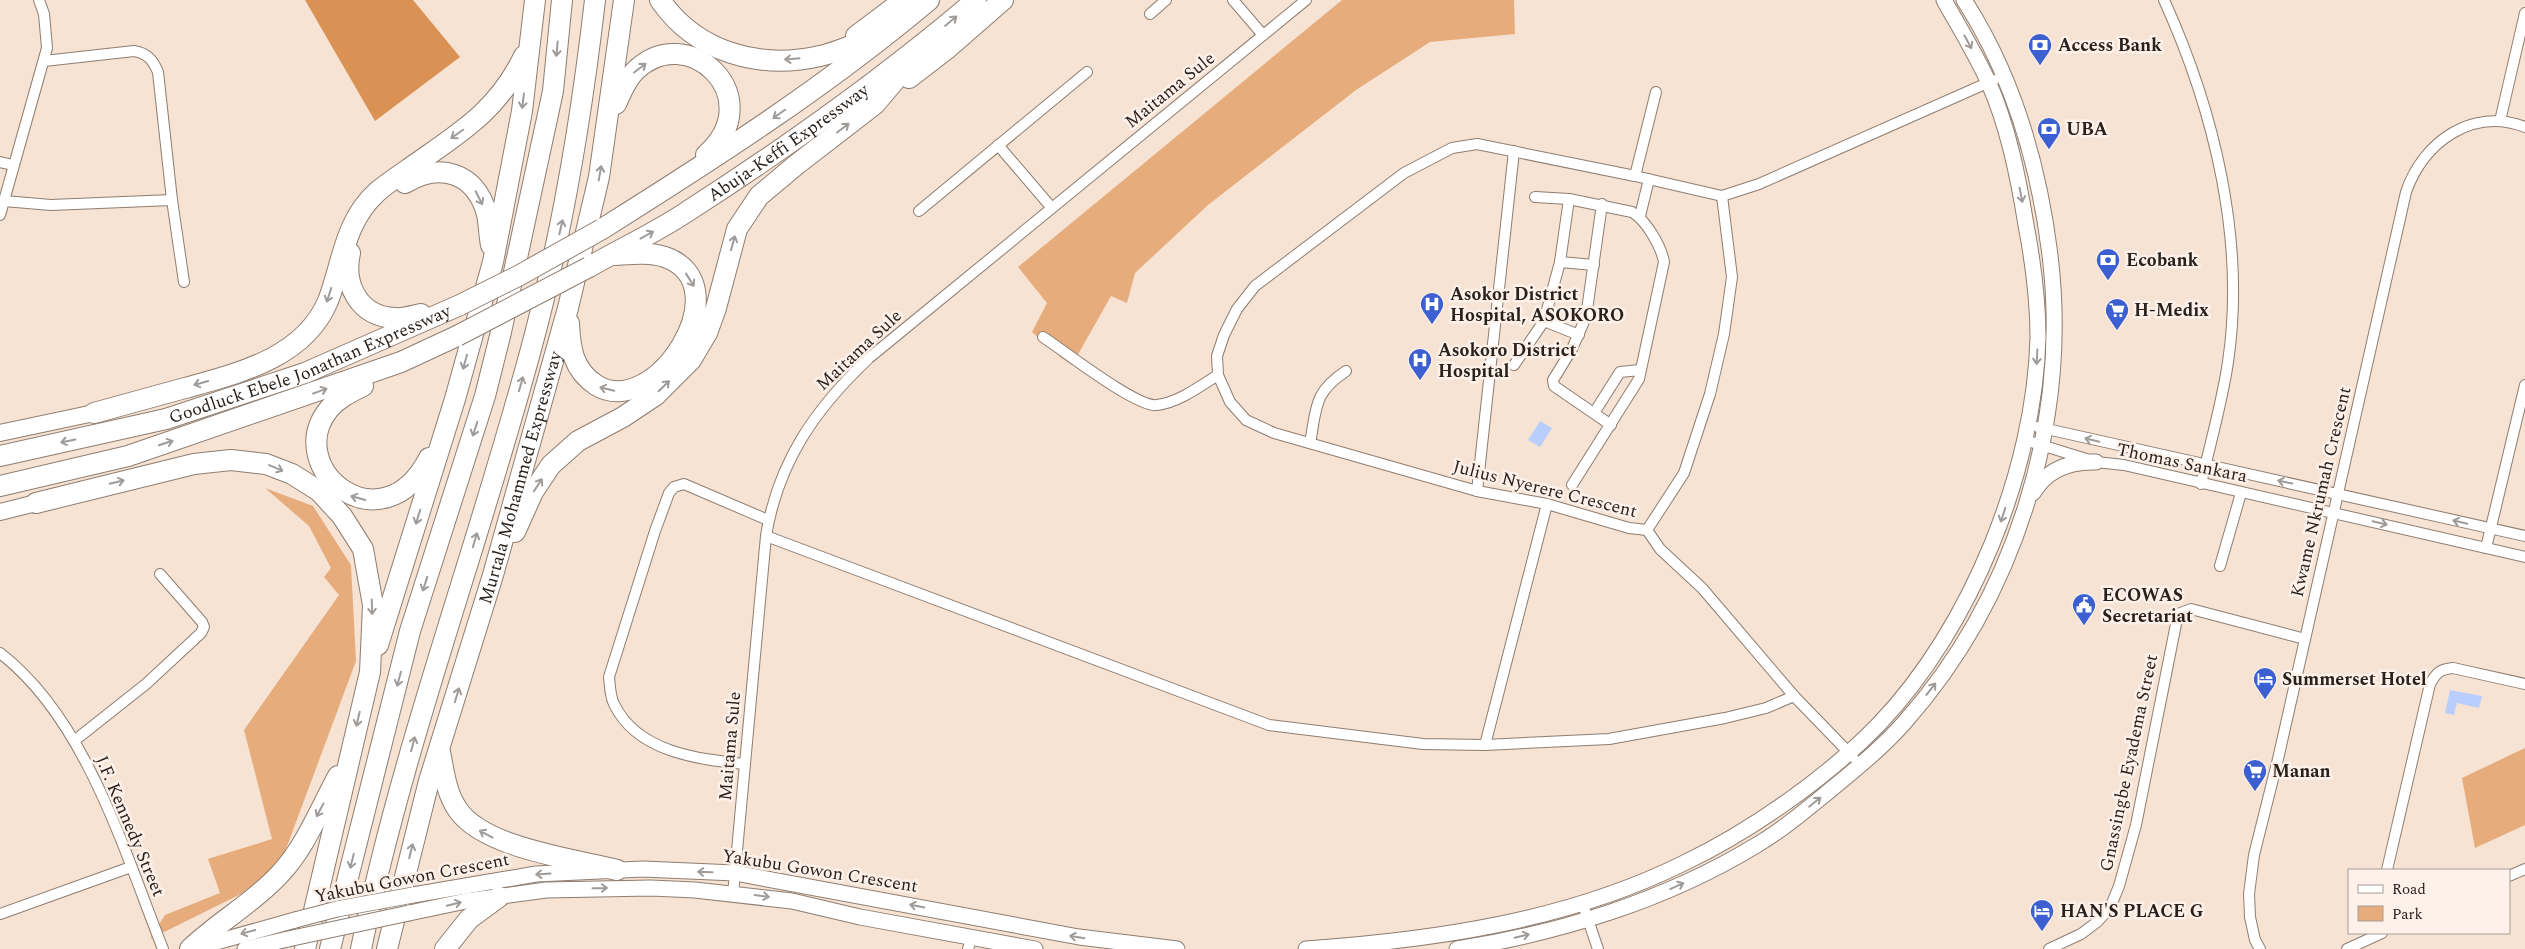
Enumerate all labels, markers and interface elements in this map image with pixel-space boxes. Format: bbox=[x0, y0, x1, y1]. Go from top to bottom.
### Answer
one-way arrow bbox=[945, 15, 958, 27]
bank icon: Access Bank bbox=[2027, 32, 2053, 66]
place label: Access Bank bbox=[2058, 32, 2162, 59]
one-way arrow bbox=[1963, 35, 1973, 50]
one-way arrow bbox=[553, 40, 562, 56]
street label: Maitama Sule bbox=[1119, 45, 1221, 135]
one-way arrow bbox=[784, 54, 800, 64]
one-way arrow bbox=[633, 63, 647, 73]
street label: Abuja-Keffi Expressway bbox=[702, 76, 875, 208]
one-way arrow bbox=[518, 92, 528, 108]
one-way arrow bbox=[772, 109, 786, 119]
bank icon: UBA bbox=[2036, 116, 2062, 150]
place label: UBA bbox=[2066, 116, 2108, 143]
one-way arrow bbox=[836, 123, 850, 133]
one-way arrow bbox=[451, 129, 465, 139]
one-way arrow bbox=[595, 165, 605, 181]
one-way arrow bbox=[2017, 187, 2026, 203]
one-way arrow bbox=[475, 190, 484, 205]
one-way arrow bbox=[557, 219, 566, 235]
one-way arrow bbox=[639, 229, 653, 239]
one-way arrow bbox=[728, 235, 738, 251]
bank icon: Ecobank bbox=[2095, 247, 2121, 281]
place label: Ecobank bbox=[2126, 247, 2199, 274]
one-way arrow bbox=[685, 273, 695, 287]
place label: Asokor District Hospital, ASOKORO bbox=[1450, 281, 1624, 329]
one-way arrow bbox=[324, 287, 333, 302]
hospital icon: Asokor District Hospital, ASOKORO bbox=[1419, 291, 1445, 325]
street label: Goodluck Ebele Jonathan Expressway bbox=[165, 297, 456, 431]
supermarket icon: H-Medix bbox=[2104, 297, 2130, 331]
place label: H-Medix bbox=[2134, 297, 2209, 324]
street label: Maitama Sule bbox=[810, 303, 908, 397]
place label: Asokoro District Hospital bbox=[1438, 337, 1576, 385]
street label: Murtala Mohammed Expressway bbox=[471, 347, 569, 607]
hospital icon: Asokoro District Hospital bbox=[1407, 347, 1433, 381]
one-way arrow bbox=[2032, 348, 2041, 364]
one-way arrow bbox=[460, 353, 470, 369]
one-way arrow bbox=[516, 377, 526, 393]
one-way arrow bbox=[194, 379, 210, 389]
one-way arrow bbox=[658, 380, 671, 392]
one-way arrow bbox=[600, 384, 616, 393]
street label: Kwame Nkrumah Crescent bbox=[2284, 384, 2358, 600]
one-way arrow bbox=[312, 386, 327, 395]
one-way arrow bbox=[469, 421, 479, 437]
one-way arrow bbox=[2084, 435, 2100, 444]
street label: Thomas Sankara bbox=[2114, 436, 2250, 490]
one-way arrow bbox=[61, 437, 77, 447]
one-way arrow bbox=[157, 438, 173, 447]
street label: Julius Nyerere Crescent bbox=[1450, 453, 1640, 525]
one-way arrow bbox=[268, 463, 283, 473]
one-way arrow bbox=[109, 477, 125, 486]
one-way arrow bbox=[2277, 477, 2293, 487]
one-way arrow bbox=[533, 478, 543, 492]
one-way arrow bbox=[350, 492, 366, 502]
one-way arrow bbox=[1997, 506, 2007, 522]
one-way arrow bbox=[413, 509, 422, 524]
one-way arrow bbox=[2453, 517, 2469, 526]
one-way arrow bbox=[2372, 519, 2388, 528]
one-way arrow bbox=[470, 533, 480, 549]
one-way arrow bbox=[420, 575, 429, 591]
place label: ECOWAS Secretariat bbox=[2102, 582, 2193, 630]
public building icon: ECOWAS Secretariat bbox=[2071, 592, 2097, 626]
one-way arrow bbox=[367, 598, 377, 614]
street label: Gnassingbe Eyadema Street bbox=[2093, 652, 2165, 874]
hotel icon: Summerset Hotel bbox=[2252, 666, 2278, 700]
place label: Summerset Hotel bbox=[2282, 666, 2427, 693]
one-way arrow bbox=[393, 670, 403, 686]
one-way arrow bbox=[1925, 683, 1936, 696]
one-way arrow bbox=[452, 687, 462, 703]
street label: Maitama Sule bbox=[712, 690, 748, 802]
one-way arrow bbox=[353, 711, 362, 727]
one-way arrow bbox=[409, 737, 418, 753]
street label: J.F. Kennedy Street bbox=[88, 751, 172, 901]
supermarket icon: Manan bbox=[2242, 758, 2268, 792]
place label: Manan bbox=[2272, 758, 2331, 785]
one-way arrow bbox=[1808, 797, 1821, 808]
one-way arrow bbox=[315, 803, 325, 818]
one-way arrow bbox=[479, 829, 494, 839]
street label: Yakubu Gowon Crescent bbox=[720, 842, 920, 900]
one-way arrow bbox=[407, 843, 416, 859]
street label: Yakubu Gowon Crescent bbox=[312, 846, 512, 910]
one-way arrow bbox=[347, 852, 356, 868]
one-way arrow bbox=[697, 867, 714, 877]
one-way arrow bbox=[535, 869, 551, 878]
legend bbox=[2348, 869, 2510, 934]
text: Road bbox=[2392, 878, 2426, 901]
one-way arrow bbox=[1669, 881, 1684, 891]
one-way arrow bbox=[592, 883, 608, 893]
one-way arrow bbox=[754, 891, 770, 901]
hotel icon: HAN'S PLACE G bbox=[2029, 898, 2055, 932]
place label: HAN'S PLACE G bbox=[2060, 898, 2204, 925]
one-way arrow bbox=[446, 899, 462, 908]
one-way arrow bbox=[910, 901, 926, 910]
text: Park bbox=[2392, 903, 2423, 926]
one-way arrow bbox=[240, 928, 256, 937]
one-way arrow bbox=[1514, 930, 1530, 940]
one-way arrow bbox=[1069, 931, 1085, 941]

